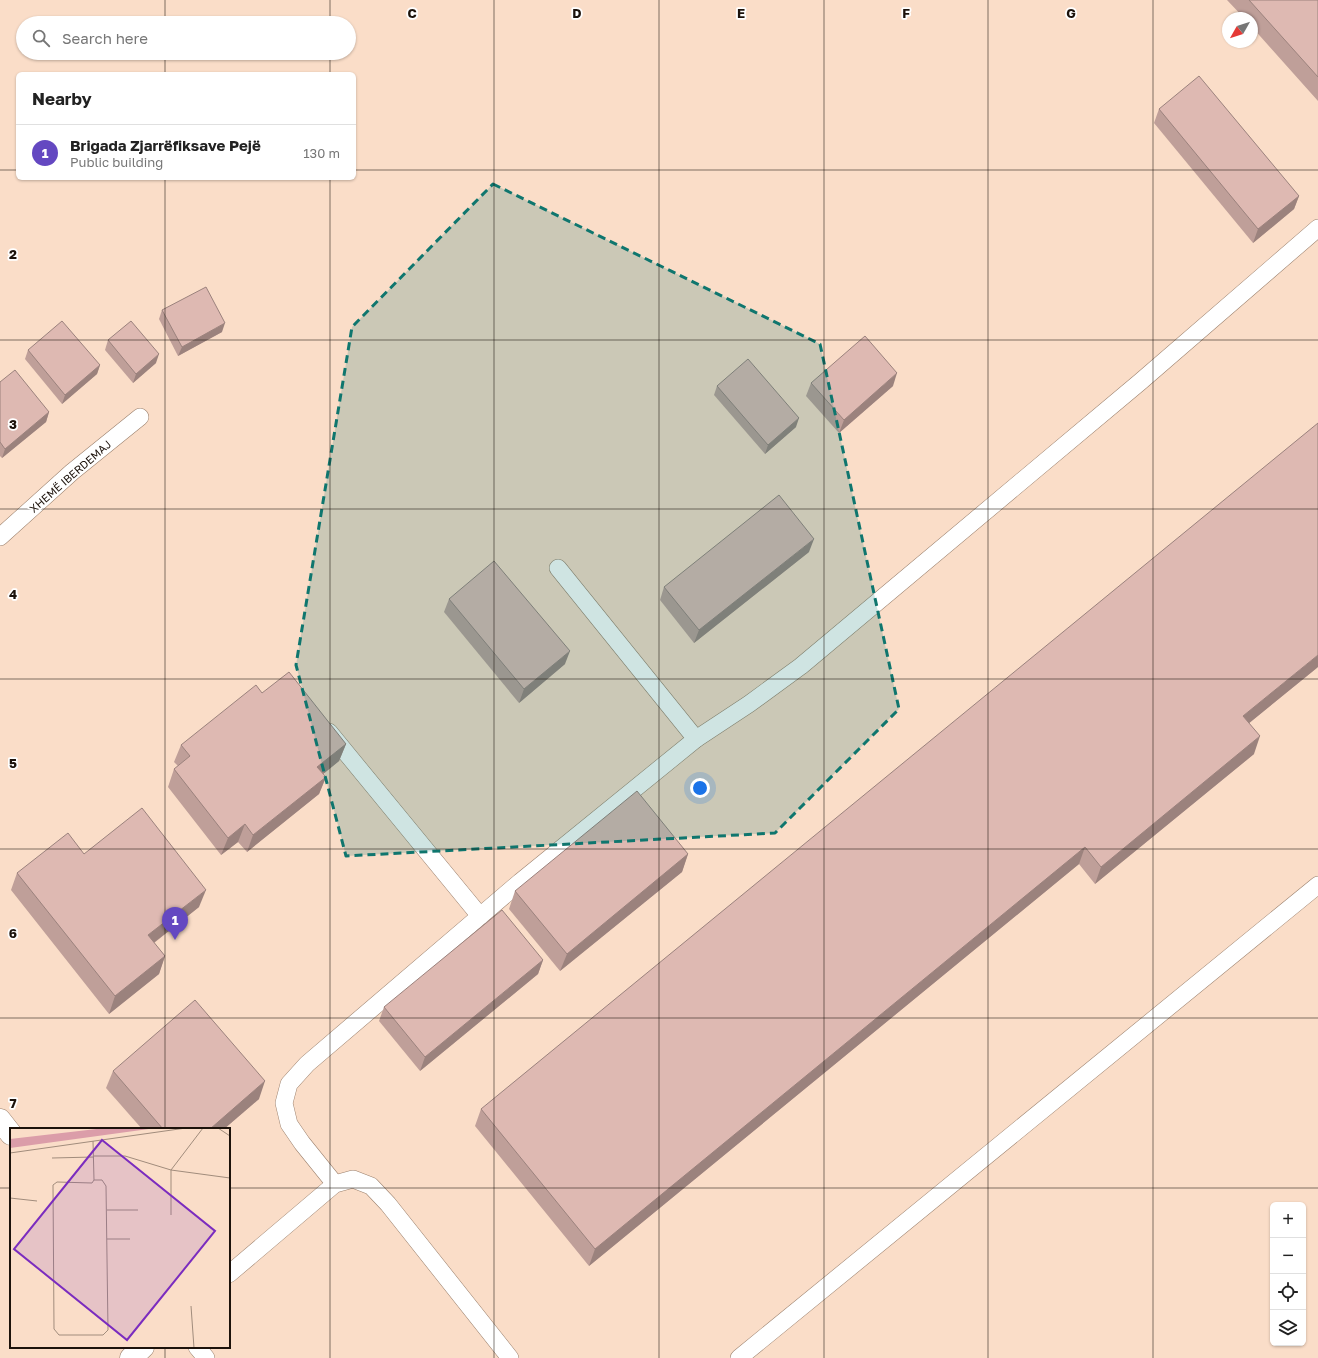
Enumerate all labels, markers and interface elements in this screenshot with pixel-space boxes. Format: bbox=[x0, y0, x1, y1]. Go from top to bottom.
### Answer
text: C bbox=[407, 5, 417, 21]
text: D bbox=[572, 5, 582, 21]
text: E bbox=[737, 5, 745, 21]
text: F bbox=[902, 5, 910, 21]
text: G bbox=[1066, 5, 1076, 21]
north arrow bbox=[1222, 12, 1258, 48]
search box bbox=[16, 16, 356, 60]
icon: search bbox=[30, 27, 52, 49]
text: Search here bbox=[62, 29, 148, 47]
text: Nearby bbox=[32, 88, 92, 109]
text: Brigada Zjarrëfiksave Pejë bbox=[70, 136, 261, 154]
text: 1 bbox=[42, 145, 48, 161]
text: 130 m bbox=[303, 145, 340, 161]
text: Public building bbox=[70, 154, 163, 170]
text: 2 bbox=[9, 246, 17, 262]
text: 3 bbox=[9, 416, 17, 432]
street label: XHEMË IBERDEMAJ bbox=[27, 437, 113, 515]
text: 4 bbox=[9, 586, 17, 602]
text: 5 bbox=[9, 755, 17, 771]
your location bbox=[690, 778, 710, 798]
pin: 1 bbox=[162, 907, 188, 940]
text: 6 bbox=[9, 925, 17, 941]
text: 7 bbox=[9, 1095, 17, 1111]
inset map bbox=[10, 1128, 230, 1348]
map controls bbox=[1270, 1202, 1306, 1346]
button: + bbox=[1270, 1202, 1306, 1238]
button: − bbox=[1270, 1238, 1306, 1274]
button: locate bbox=[1270, 1274, 1306, 1310]
button: layers bbox=[1270, 1310, 1306, 1346]

